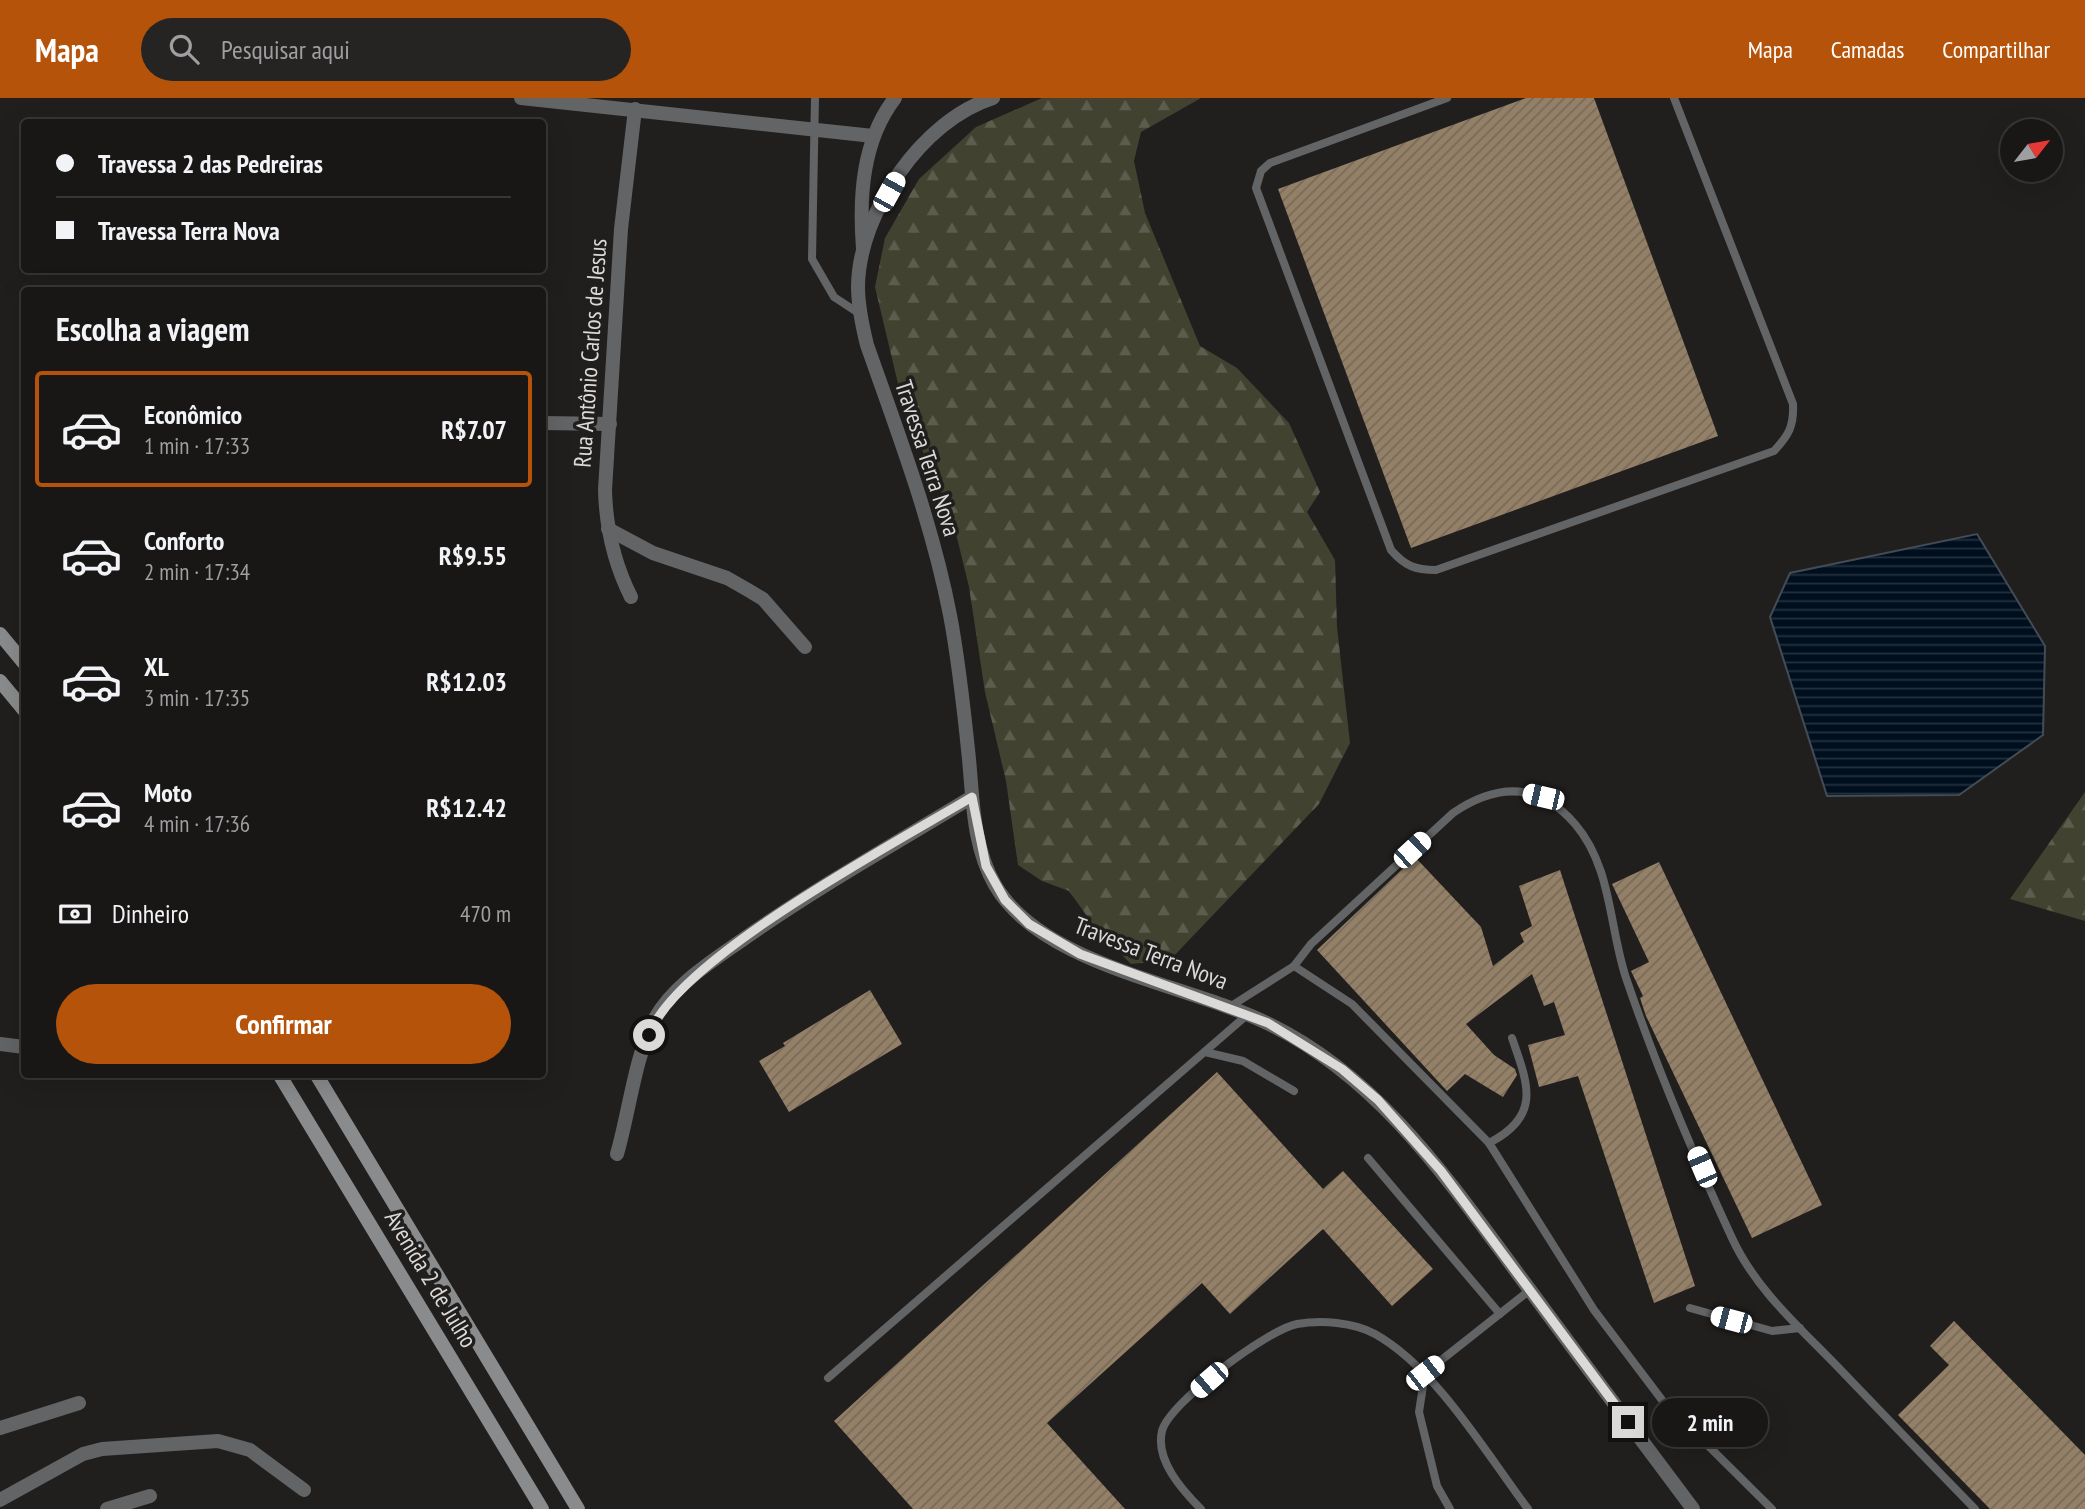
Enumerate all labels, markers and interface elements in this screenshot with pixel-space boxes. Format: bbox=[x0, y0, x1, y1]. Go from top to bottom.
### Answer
search box bbox=[141, 18, 631, 81]
text: Mapa bbox=[35, 28, 99, 71]
icon: search bbox=[165, 30, 203, 68]
text: Pesquisar aqui bbox=[221, 33, 350, 66]
text: Mapa bbox=[1748, 34, 1793, 65]
text: Camadas bbox=[1831, 34, 1904, 65]
text: Compartilhar bbox=[1942, 34, 2050, 65]
north arrow bbox=[2000, 119, 2063, 182]
map controls bbox=[2000, 119, 2063, 182]
text: Travessa 2 das Pedreiras bbox=[98, 147, 323, 180]
car bbox=[870, 169, 909, 215]
text: Travessa Terra Nova bbox=[98, 214, 280, 247]
street label: Rua Antônio Carlos de Jesus bbox=[567, 237, 613, 469]
text: Escolha a viagem bbox=[56, 308, 249, 350]
street label: Travessa Terra Nova bbox=[888, 376, 968, 540]
icon: car bbox=[60, 398, 123, 461]
text: Econômico bbox=[144, 398, 242, 431]
text: R$7.07 bbox=[441, 413, 507, 446]
text: 1 min · 17:33 bbox=[144, 431, 250, 460]
icon: car bbox=[60, 524, 123, 587]
text: Conforto bbox=[144, 524, 224, 557]
text: R$9.55 bbox=[439, 539, 507, 572]
text: 2 min · 17:34 bbox=[144, 557, 250, 586]
icon: car bbox=[60, 650, 123, 713]
text: XL bbox=[144, 650, 169, 683]
text: R$12.03 bbox=[426, 665, 507, 698]
text: 3 min · 17:35 bbox=[144, 683, 250, 712]
icon: car bbox=[60, 776, 123, 839]
text: Moto bbox=[144, 776, 192, 809]
car bbox=[1521, 782, 1566, 812]
text: R$12.42 bbox=[426, 791, 507, 824]
text: 4 min · 17:36 bbox=[144, 809, 250, 838]
car bbox=[1390, 828, 1435, 872]
icon: cash bbox=[56, 895, 94, 933]
text: Dinheiro bbox=[112, 897, 189, 930]
text: 470 m bbox=[460, 899, 511, 928]
street label: Travessa Terra Nova bbox=[1070, 909, 1232, 997]
button: Confirmar bbox=[56, 984, 511, 1064]
route start bbox=[633, 1019, 665, 1051]
car bbox=[1685, 1144, 1720, 1190]
street label: Avenida 2 de Julho bbox=[378, 1205, 484, 1353]
car bbox=[1708, 1304, 1755, 1336]
car bbox=[1402, 1352, 1449, 1394]
car bbox=[1187, 1358, 1232, 1402]
callout: 2 min bbox=[1652, 1398, 1768, 1446]
route end bbox=[1612, 1406, 1644, 1438]
text: 2 min bbox=[1687, 1408, 1733, 1437]

